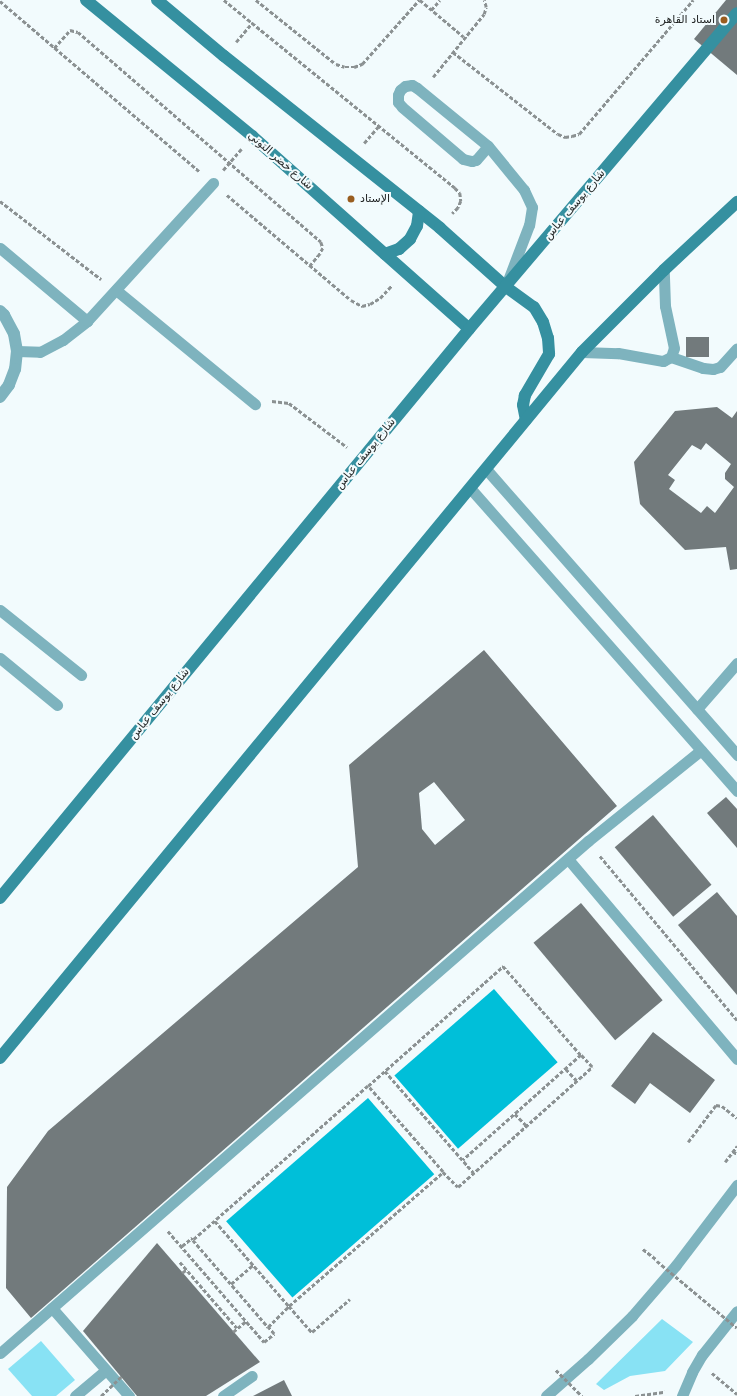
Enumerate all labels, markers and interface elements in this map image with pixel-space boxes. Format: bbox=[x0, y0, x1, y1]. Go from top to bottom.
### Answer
place label: استاد القاهرة bbox=[655, 13, 715, 27]
marker: استاد القاهرة bbox=[718, 14, 730, 26]
street label: شارع خضر التوني bbox=[245, 129, 315, 193]
street label: شارع يوسف عباس bbox=[542, 167, 608, 243]
place label: الإستاد bbox=[360, 192, 390, 206]
marker: الإستاد bbox=[345, 193, 357, 205]
street label: شارع يوسف عباس bbox=[333, 416, 399, 492]
street label: شارع يوسف عباس bbox=[127, 666, 193, 742]

